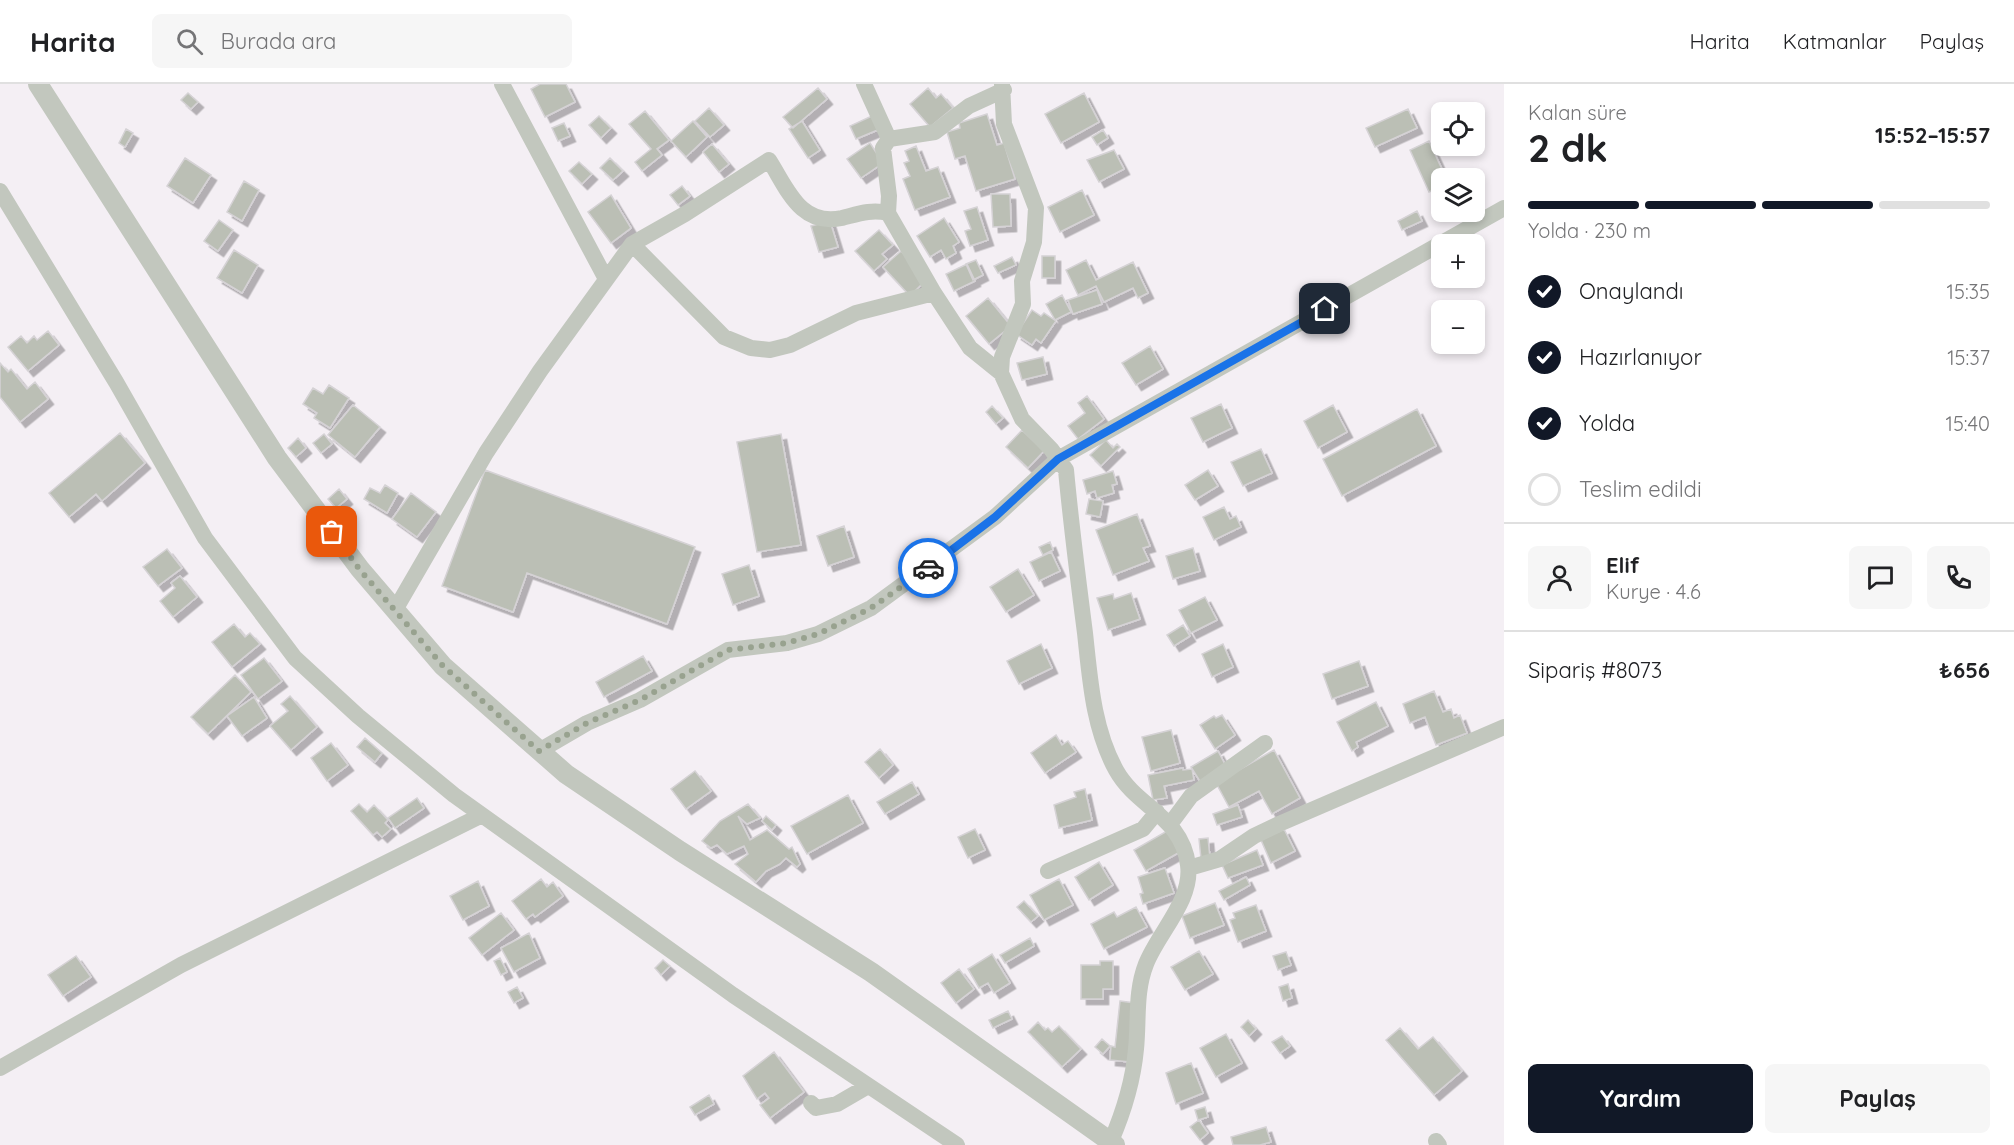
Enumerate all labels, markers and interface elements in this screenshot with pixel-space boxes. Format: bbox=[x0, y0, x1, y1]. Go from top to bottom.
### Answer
search box bbox=[152, 14, 572, 68]
text: Harita bbox=[30, 24, 116, 59]
icon: search bbox=[173, 25, 206, 58]
text: Burada ara bbox=[221, 27, 336, 55]
text: Harita bbox=[1690, 28, 1750, 54]
text: Katmanlar bbox=[1783, 28, 1887, 54]
text: Paylaş bbox=[1920, 28, 1984, 54]
text: Kalan süre bbox=[1528, 100, 1627, 125]
map controls bbox=[1431, 102, 1485, 354]
button: locate bbox=[1431, 102, 1485, 156]
text: 15:52–15:57 bbox=[1875, 121, 1990, 149]
text: 2 dk bbox=[1528, 123, 1608, 172]
button: layers bbox=[1431, 168, 1485, 222]
text: Yolda · 230 m bbox=[1528, 218, 1651, 243]
button: + bbox=[1431, 234, 1485, 288]
icon: check bbox=[1528, 275, 1561, 308]
text: Onaylandı bbox=[1579, 277, 1684, 305]
text: 15:35 bbox=[1947, 279, 1990, 304]
pin bbox=[1299, 283, 1350, 334]
icon: home bbox=[1308, 292, 1341, 325]
button: − bbox=[1431, 300, 1485, 354]
icon: check bbox=[1528, 341, 1561, 374]
text: Hazırlanıyor bbox=[1579, 343, 1702, 371]
text: 15:37 bbox=[1947, 345, 1990, 370]
icon: check bbox=[1528, 407, 1561, 440]
text: Yolda bbox=[1579, 409, 1635, 437]
text: 15:40 bbox=[1946, 411, 1990, 436]
text: Teslim edildi bbox=[1579, 475, 1702, 503]
pin bbox=[306, 506, 357, 557]
icon: bag bbox=[315, 515, 348, 548]
courier bbox=[898, 538, 958, 598]
button: person bbox=[1528, 546, 1591, 609]
button: chat bbox=[1849, 546, 1912, 609]
button: phone bbox=[1927, 546, 1990, 609]
text: Elif bbox=[1606, 551, 1639, 579]
icon: car bbox=[912, 552, 945, 585]
text: Kurye · 4.6 bbox=[1606, 579, 1701, 604]
text: Sipariş #8073 bbox=[1528, 656, 1662, 684]
text: ₺656 bbox=[1939, 656, 1990, 684]
button: Yardım bbox=[1528, 1064, 1753, 1133]
button: Paylaş bbox=[1765, 1064, 1990, 1133]

